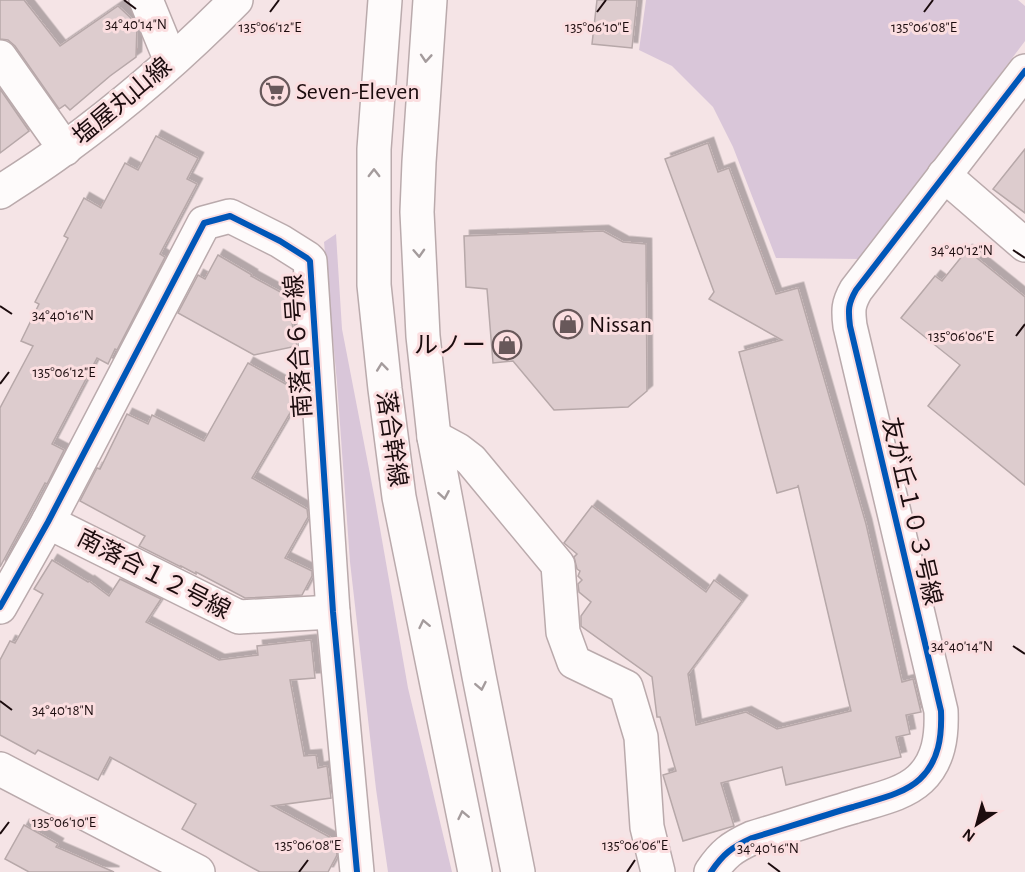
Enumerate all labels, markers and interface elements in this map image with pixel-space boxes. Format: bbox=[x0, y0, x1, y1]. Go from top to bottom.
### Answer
text: 34°40'14"N bbox=[105, 17, 167, 32]
text: 135°06'12"E bbox=[239, 20, 301, 35]
text: 135°06'10"E bbox=[565, 20, 629, 35]
text: 135°06'08"E bbox=[891, 20, 957, 35]
street label: 塩屋丸山線 bbox=[68, 52, 176, 150]
one-way arrow bbox=[420, 54, 433, 63]
supermarket icon: Seven-Eleven bbox=[259, 75, 291, 107]
place label: Seven-Eleven bbox=[296, 80, 420, 104]
one-way arrow bbox=[368, 168, 380, 177]
text: 34°40'12"N bbox=[931, 243, 993, 258]
one-way arrow bbox=[412, 249, 425, 258]
street label: 南落合６号線 bbox=[280, 273, 316, 419]
text: 34°40'16"N bbox=[32, 308, 94, 323]
shop icon: Nissan bbox=[552, 308, 584, 340]
place label: Nissan bbox=[589, 313, 652, 337]
shop icon: ルノー bbox=[491, 329, 523, 361]
text: 135°06'06"E bbox=[928, 329, 994, 344]
place label: ルノー bbox=[414, 334, 486, 358]
one-way arrow bbox=[376, 363, 389, 372]
text: 135°06'12"E bbox=[33, 365, 95, 380]
street label: 落合幹線 bbox=[372, 390, 412, 488]
street label: 友が丘１０３号線 bbox=[878, 415, 946, 607]
one-way arrow bbox=[437, 490, 450, 500]
street label: 南落合１２号線 bbox=[73, 524, 235, 624]
one-way arrow bbox=[418, 619, 431, 629]
text: 34°40'14"N bbox=[931, 639, 993, 654]
one-way arrow bbox=[474, 681, 487, 691]
text: 34°40'18"N bbox=[32, 703, 94, 718]
north arrow bbox=[947, 794, 1007, 854]
one-way arrow bbox=[457, 810, 470, 820]
text: 135°06'10"E bbox=[32, 815, 96, 830]
text: N bbox=[960, 826, 978, 845]
text: 135°06'08"E bbox=[275, 838, 341, 853]
text: 135°06'06"E bbox=[602, 838, 668, 853]
text: 34°40'16"N bbox=[737, 841, 799, 856]

